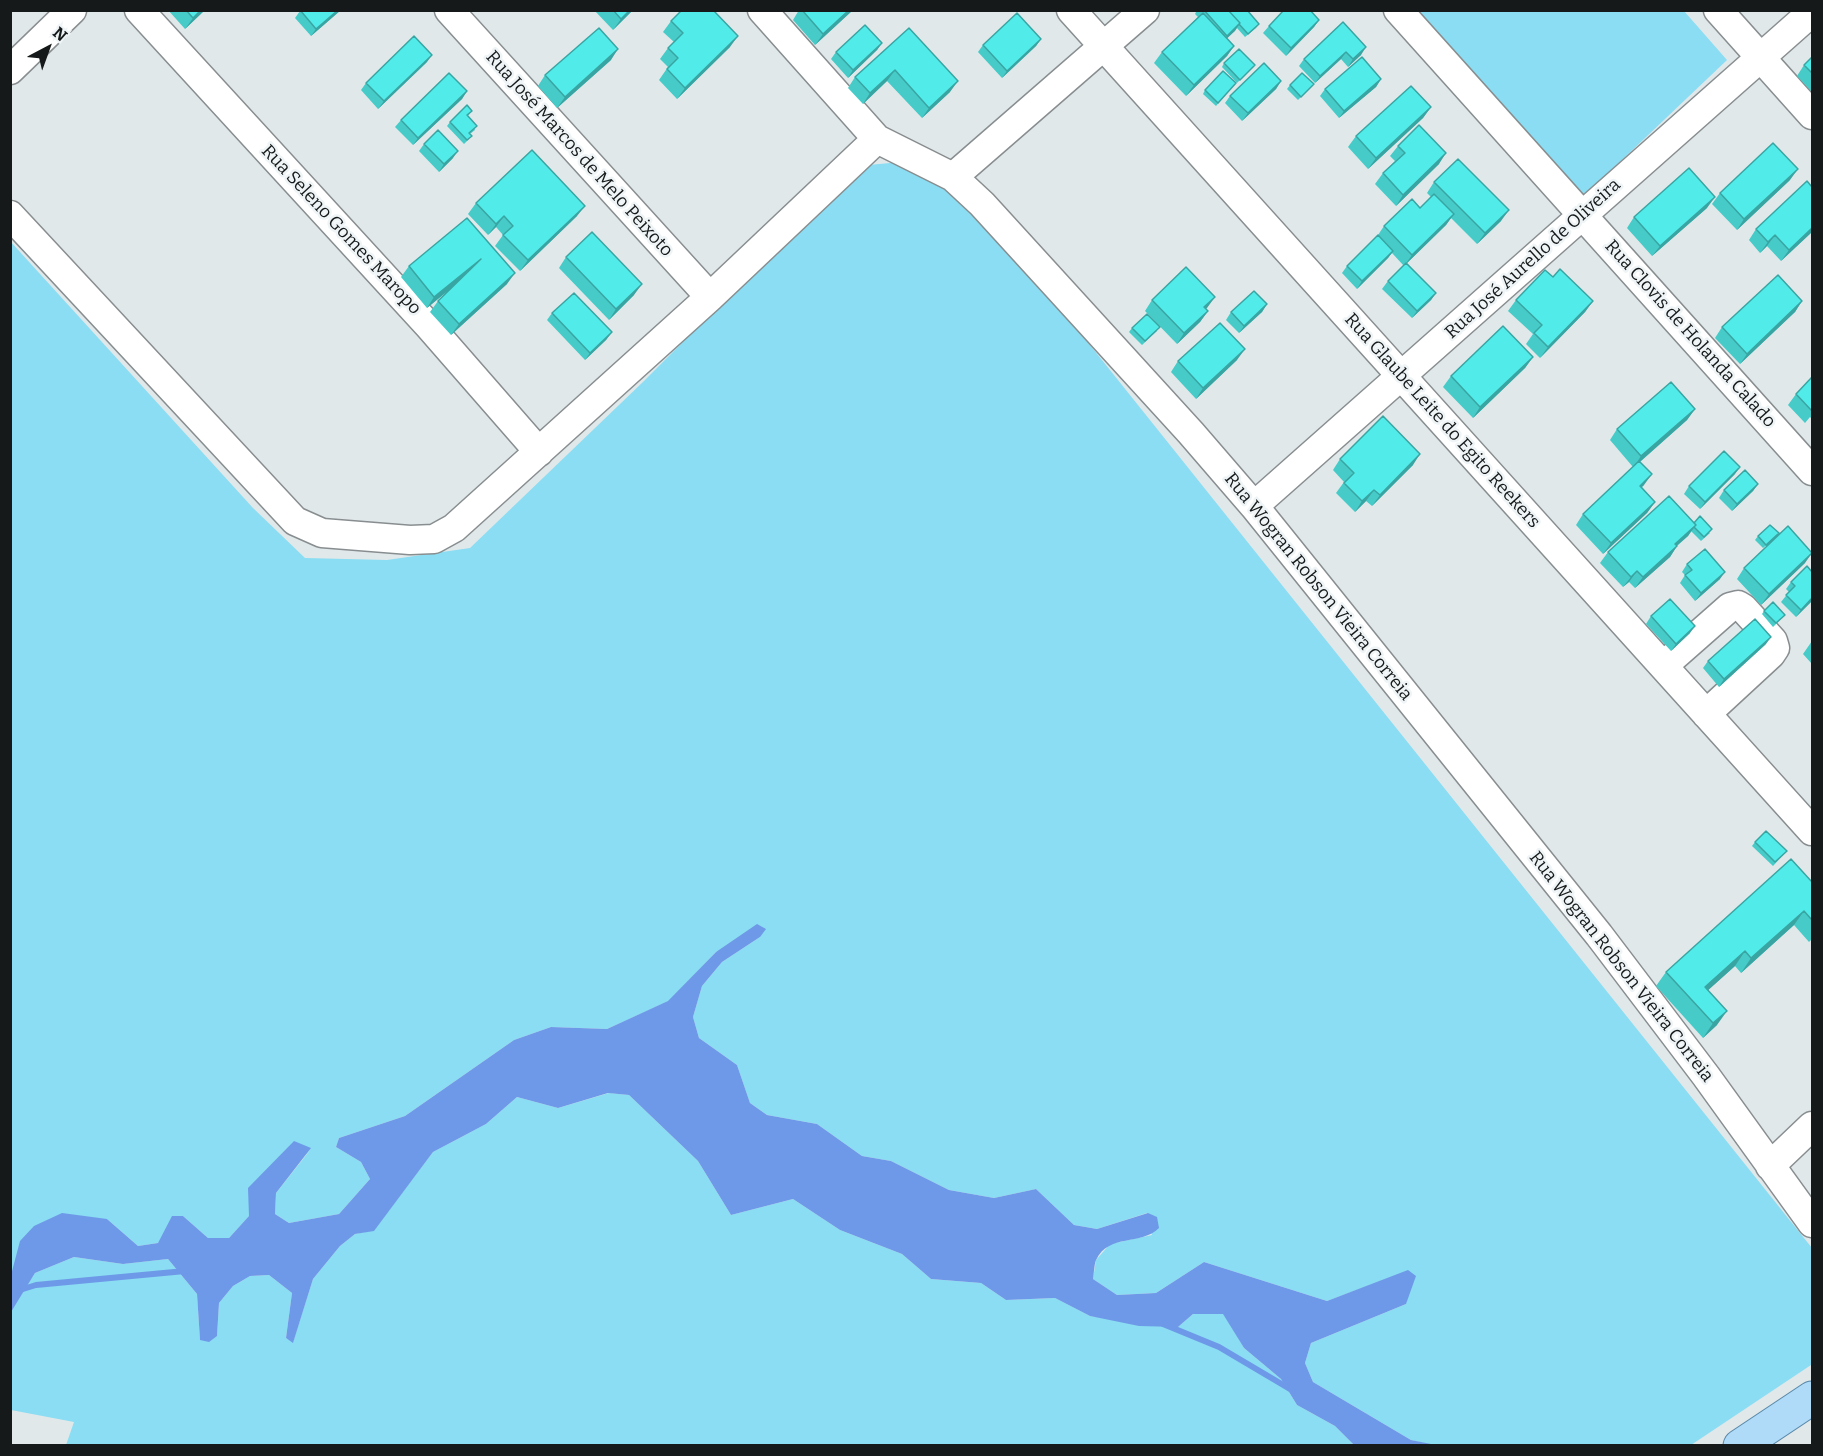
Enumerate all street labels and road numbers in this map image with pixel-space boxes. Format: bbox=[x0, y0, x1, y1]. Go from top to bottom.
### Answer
street label: Rua José Marcos de Melo Peixoto bbox=[481, 47, 677, 261]
street label: Rua Seleno Gomes Maropo bbox=[257, 141, 425, 319]
street label: Rua José Aurello de Oliveira bbox=[1441, 174, 1625, 344]
street label: Rua Clovis de Holanda Calado bbox=[1600, 236, 1780, 432]
street label: Rua Glaube Leite do Egito Reekers bbox=[1340, 309, 1544, 533]
street label: Rua Wogran Robson Vieira Correia bbox=[1219, 469, 1417, 705]
street label: Rua Wogran Robson Vieira Correia bbox=[1524, 847, 1718, 1087]

